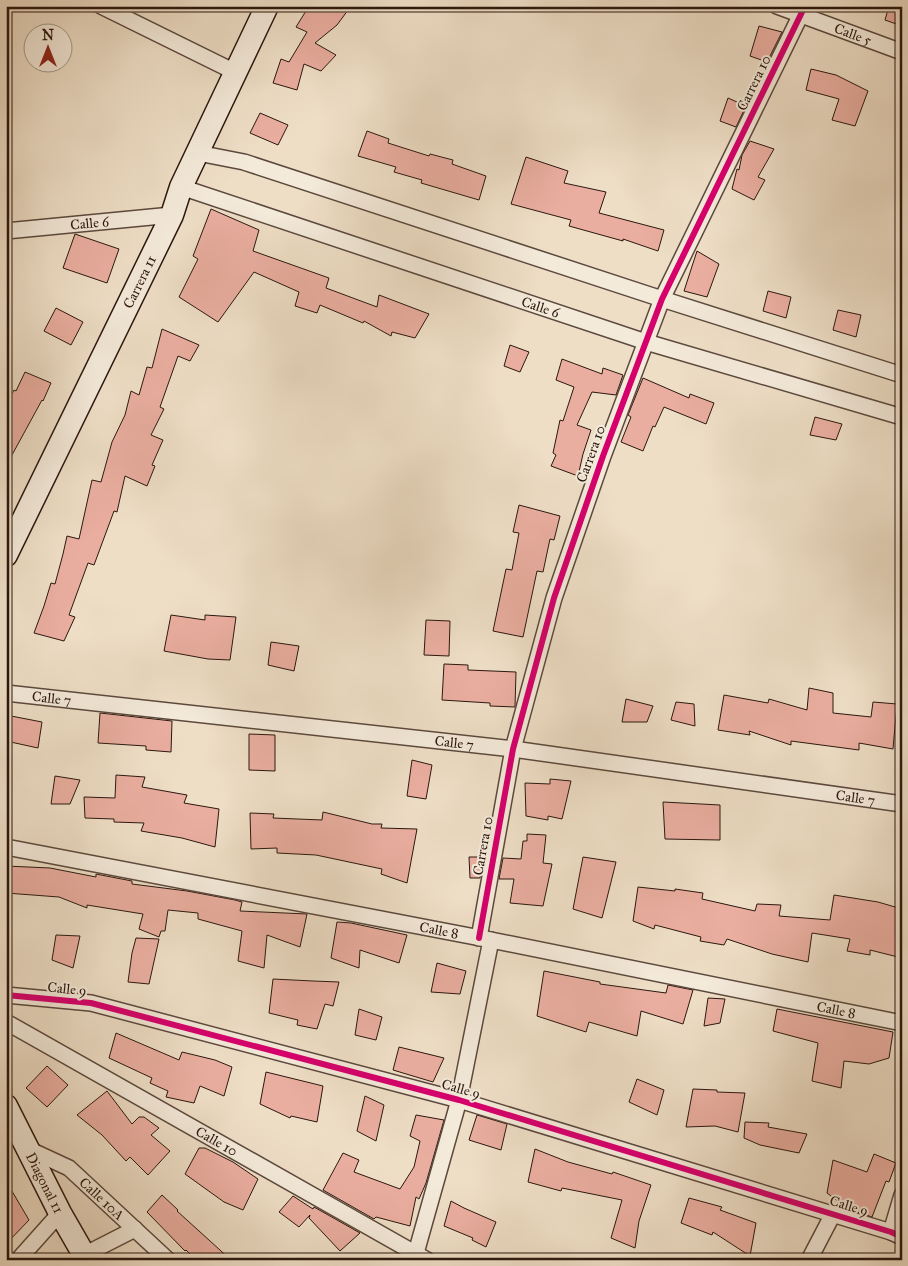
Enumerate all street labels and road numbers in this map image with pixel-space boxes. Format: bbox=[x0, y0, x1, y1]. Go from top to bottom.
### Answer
street label: Calle 5 bbox=[832, 19, 874, 49]
street label: Carrera 10 bbox=[733, 53, 775, 113]
street label: Calle 6 bbox=[69, 213, 111, 233]
street label: Carrera 11 bbox=[119, 252, 160, 311]
street label: Calle 6 bbox=[519, 293, 563, 321]
street label: Carrera 10 bbox=[573, 423, 609, 485]
street label: Calle 7 bbox=[31, 687, 72, 709]
street label: Calle 7 bbox=[434, 732, 475, 753]
street label: Calle 7 bbox=[835, 786, 876, 809]
street label: Carrera 10 bbox=[469, 815, 497, 877]
street label: Calle 8 bbox=[418, 918, 460, 942]
street label: Calle 9 bbox=[47, 978, 87, 1000]
street label: Calle 8 bbox=[815, 997, 857, 1022]
street label: Calle 9 bbox=[440, 1075, 482, 1103]
street label: Calle 10 bbox=[193, 1123, 241, 1160]
street label: Diagonal 11 bbox=[22, 1150, 67, 1216]
street label: Calle 10A bbox=[76, 1174, 128, 1224]
street label: Calle 9 bbox=[828, 1192, 870, 1220]

